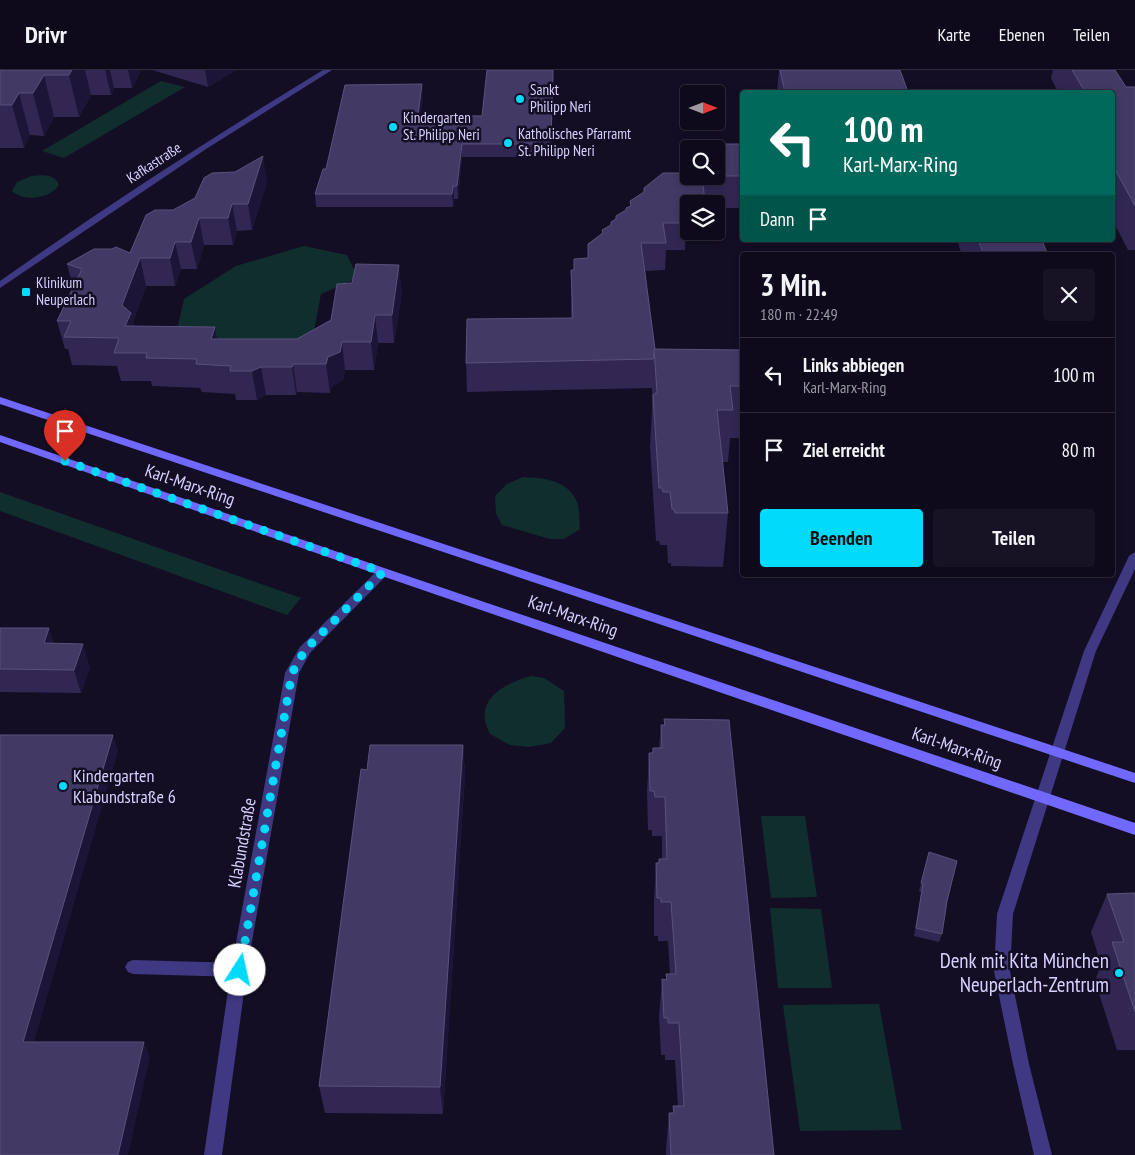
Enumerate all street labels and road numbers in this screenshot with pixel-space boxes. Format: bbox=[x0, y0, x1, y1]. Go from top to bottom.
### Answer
street label: Kafkastraße bbox=[123, 138, 185, 187]
street label: Karl-Marx-Ring bbox=[142, 458, 238, 511]
street label: Karl-Marx-Ring bbox=[525, 589, 621, 642]
street label: Karl-Marx-Ring bbox=[909, 721, 1005, 774]
street label: Klabundstraße bbox=[222, 796, 261, 890]

